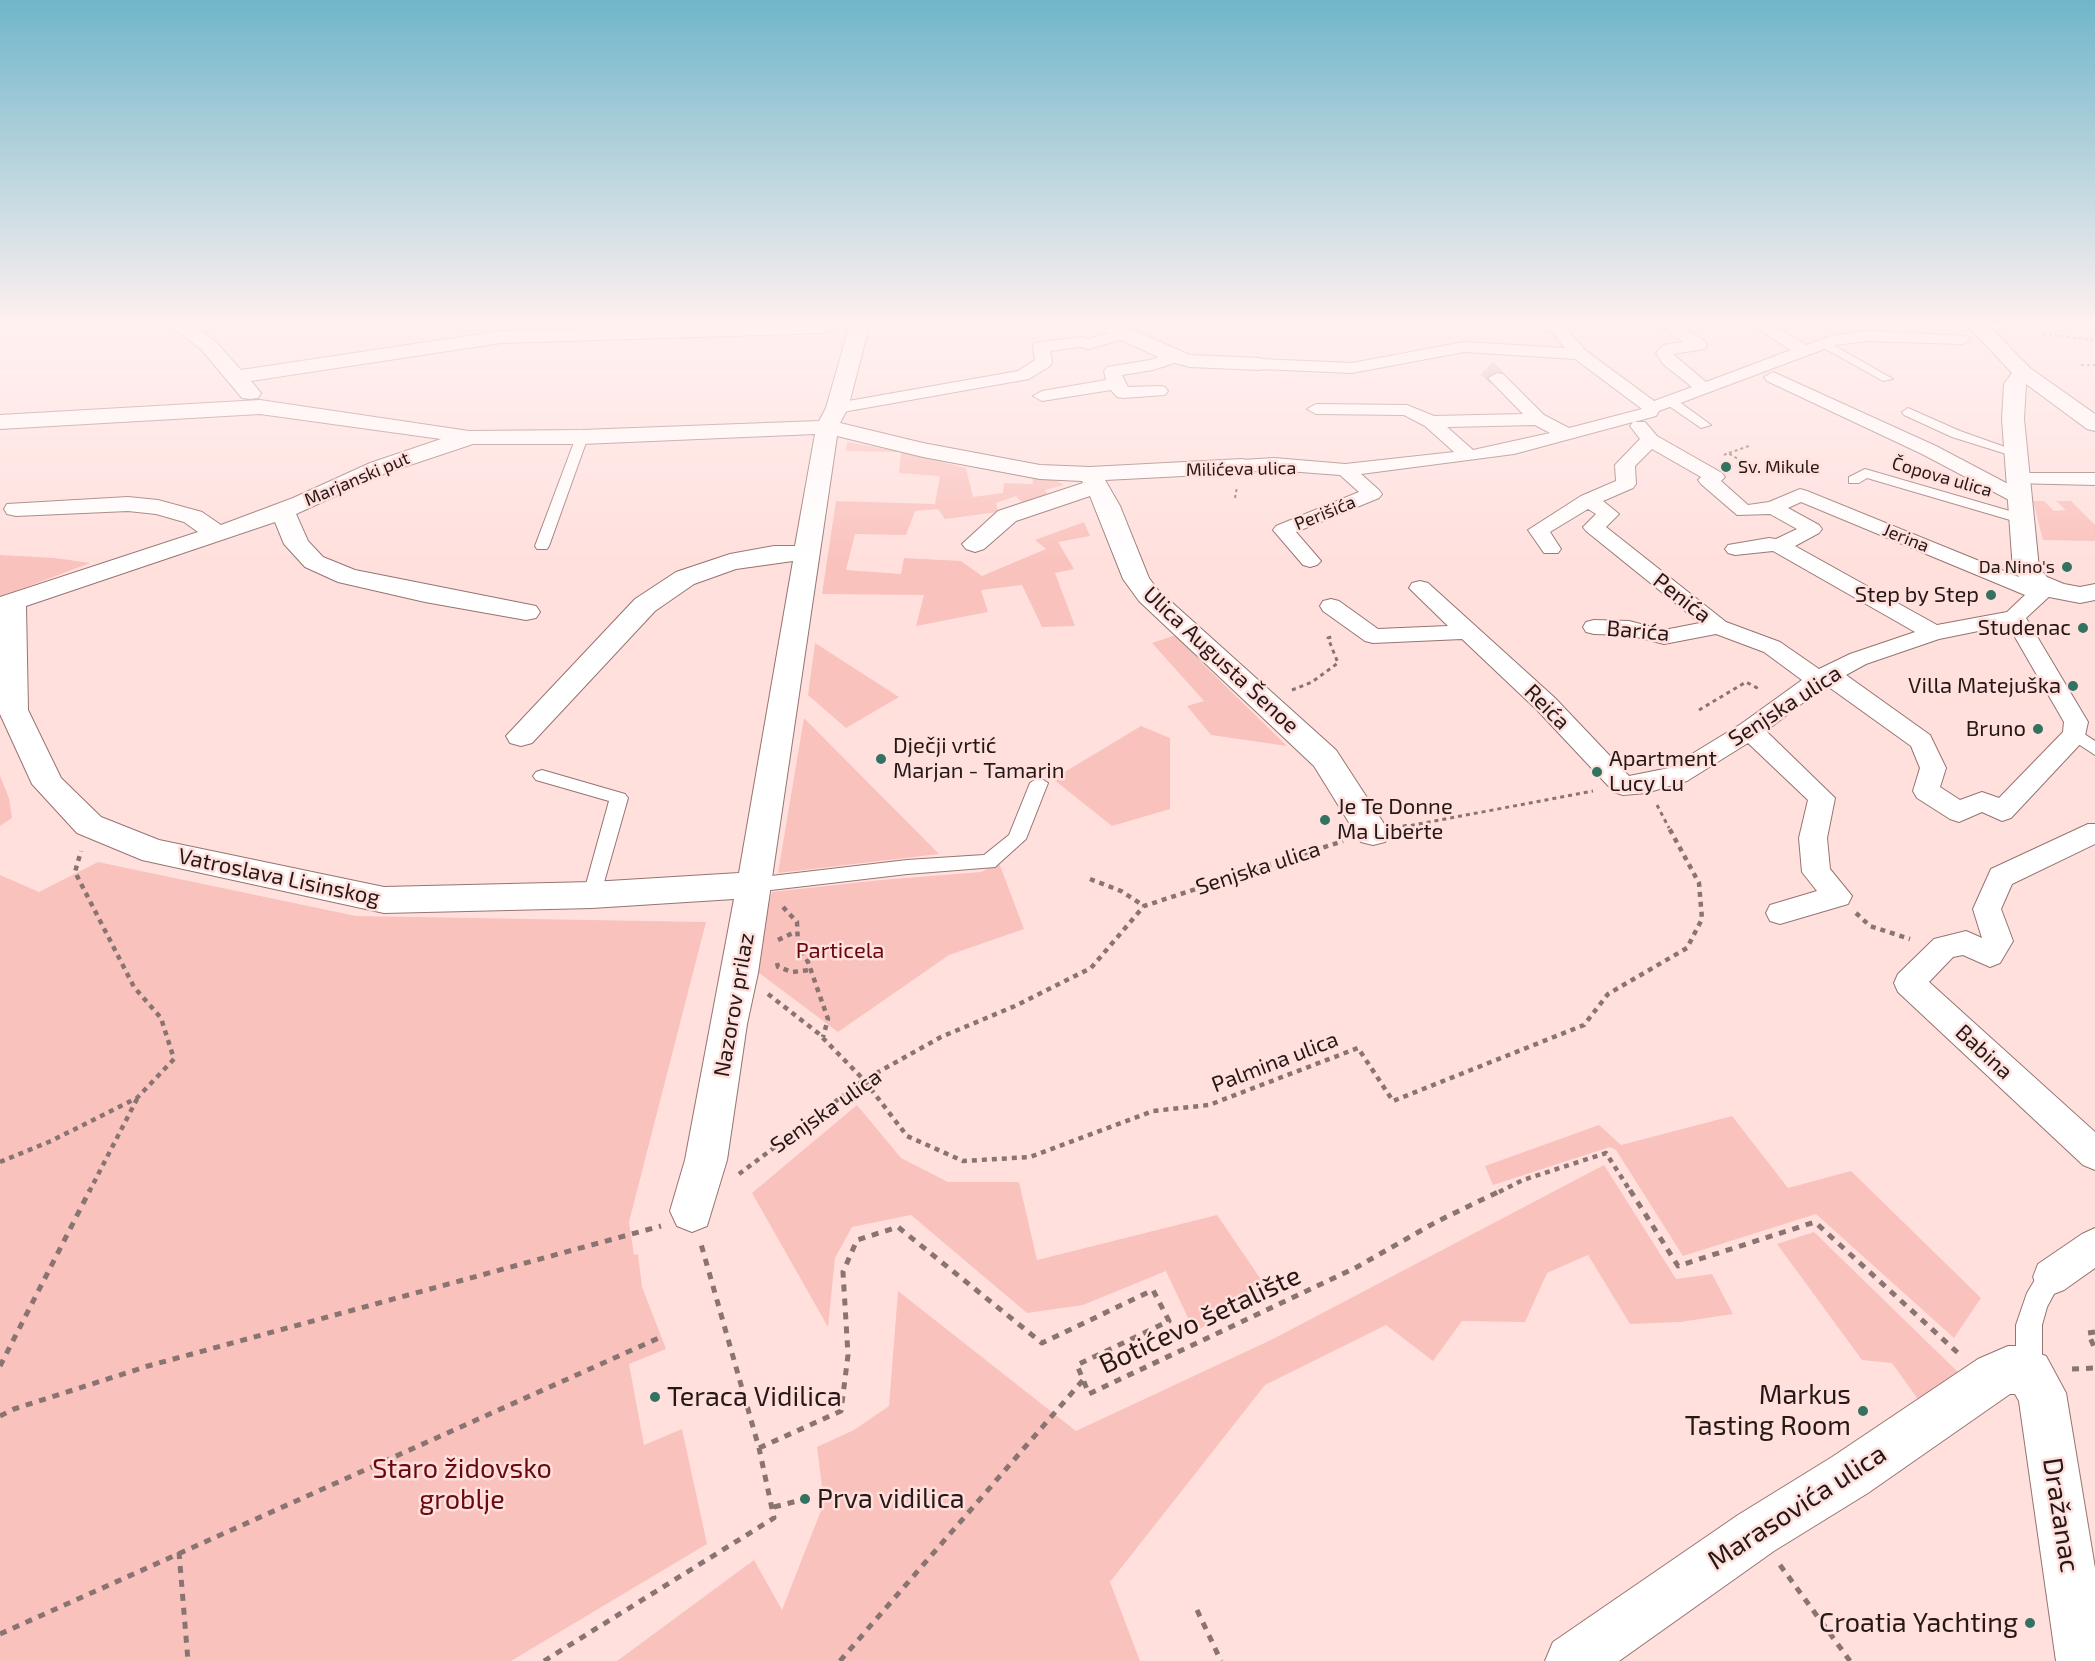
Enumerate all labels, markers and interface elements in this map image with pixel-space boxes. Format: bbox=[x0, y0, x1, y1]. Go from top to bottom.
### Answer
street label: Marjanski put bbox=[301, 447, 413, 511]
street label: Čopova ulica bbox=[1889, 452, 1995, 502]
place label: Sv. Mikule bbox=[1738, 456, 1820, 478]
street label: Milićeva ulica bbox=[1186, 457, 1296, 481]
marker: Sv. Mikule bbox=[1719, 460, 1733, 474]
street label: Perišića bbox=[1291, 491, 1359, 535]
street label: Jerina bbox=[1880, 519, 1932, 557]
place label: Da Nino's bbox=[1979, 556, 2055, 578]
marker: Da Nino's bbox=[2060, 560, 2074, 574]
street label: Penića bbox=[1648, 567, 1716, 629]
street label: Ulica Augusta Šenoe bbox=[1138, 581, 1304, 739]
place label: Step by Step bbox=[1855, 582, 1979, 608]
marker: Step by Step bbox=[1984, 588, 1998, 602]
street label: Barića bbox=[1606, 615, 1670, 647]
place label: Studenac bbox=[1978, 615, 2071, 641]
marker: Studenac bbox=[2076, 621, 2090, 635]
street label: Senjska ulica bbox=[1724, 660, 1846, 752]
place label: Villa Matejuška bbox=[1908, 673, 2061, 699]
street label: Reića bbox=[1519, 679, 1575, 735]
marker: Villa Matejuška bbox=[2066, 679, 2080, 693]
place label: Bruno bbox=[1966, 716, 2026, 742]
marker: Bruno bbox=[2031, 722, 2045, 736]
place label: Dječji vrtić Marjan - Tamarin bbox=[893, 733, 1064, 784]
place label: Apartment Lucy Lu bbox=[1609, 746, 1717, 798]
marker: Dječji vrtić Marjan - Tamarin bbox=[874, 752, 888, 766]
marker: Apartment Lucy Lu bbox=[1590, 765, 1604, 779]
place label: Je Te Donne Ma Liberte bbox=[1337, 794, 1453, 846]
marker: Je Te Donne Ma Liberte bbox=[1318, 813, 1332, 827]
street label: Senjska ulica bbox=[1193, 835, 1323, 901]
street label: Vatroslava Lisinskog bbox=[176, 843, 382, 911]
street label: Nazorov prilaz bbox=[708, 931, 760, 1079]
park label: Particela bbox=[796, 938, 884, 964]
street label: Babina bbox=[1950, 1019, 2018, 1085]
street label: Palmina ulica bbox=[1208, 1026, 1342, 1098]
street label: Senjska ulica bbox=[766, 1063, 886, 1159]
street label: Botićevo šetalište bbox=[1094, 1259, 1306, 1381]
place label: Markus Tasting Room bbox=[1685, 1379, 1851, 1442]
place label: Teraca Vidilica bbox=[667, 1381, 842, 1413]
marker: Teraca Vidilica bbox=[648, 1390, 662, 1404]
marker: Markus Tasting Room bbox=[1856, 1404, 1870, 1418]
street label: Marasovića ulica bbox=[1702, 1437, 1892, 1577]
park label: Staro židovsko groblje bbox=[372, 1453, 552, 1516]
street label: Dražanac bbox=[2036, 1455, 2086, 1575]
place label: Prva vidilica bbox=[817, 1483, 965, 1515]
marker: Prva vidilica bbox=[798, 1492, 812, 1506]
place label: Croatia Yachting bbox=[1819, 1607, 2018, 1639]
marker: Croatia Yachting bbox=[2023, 1616, 2037, 1630]

